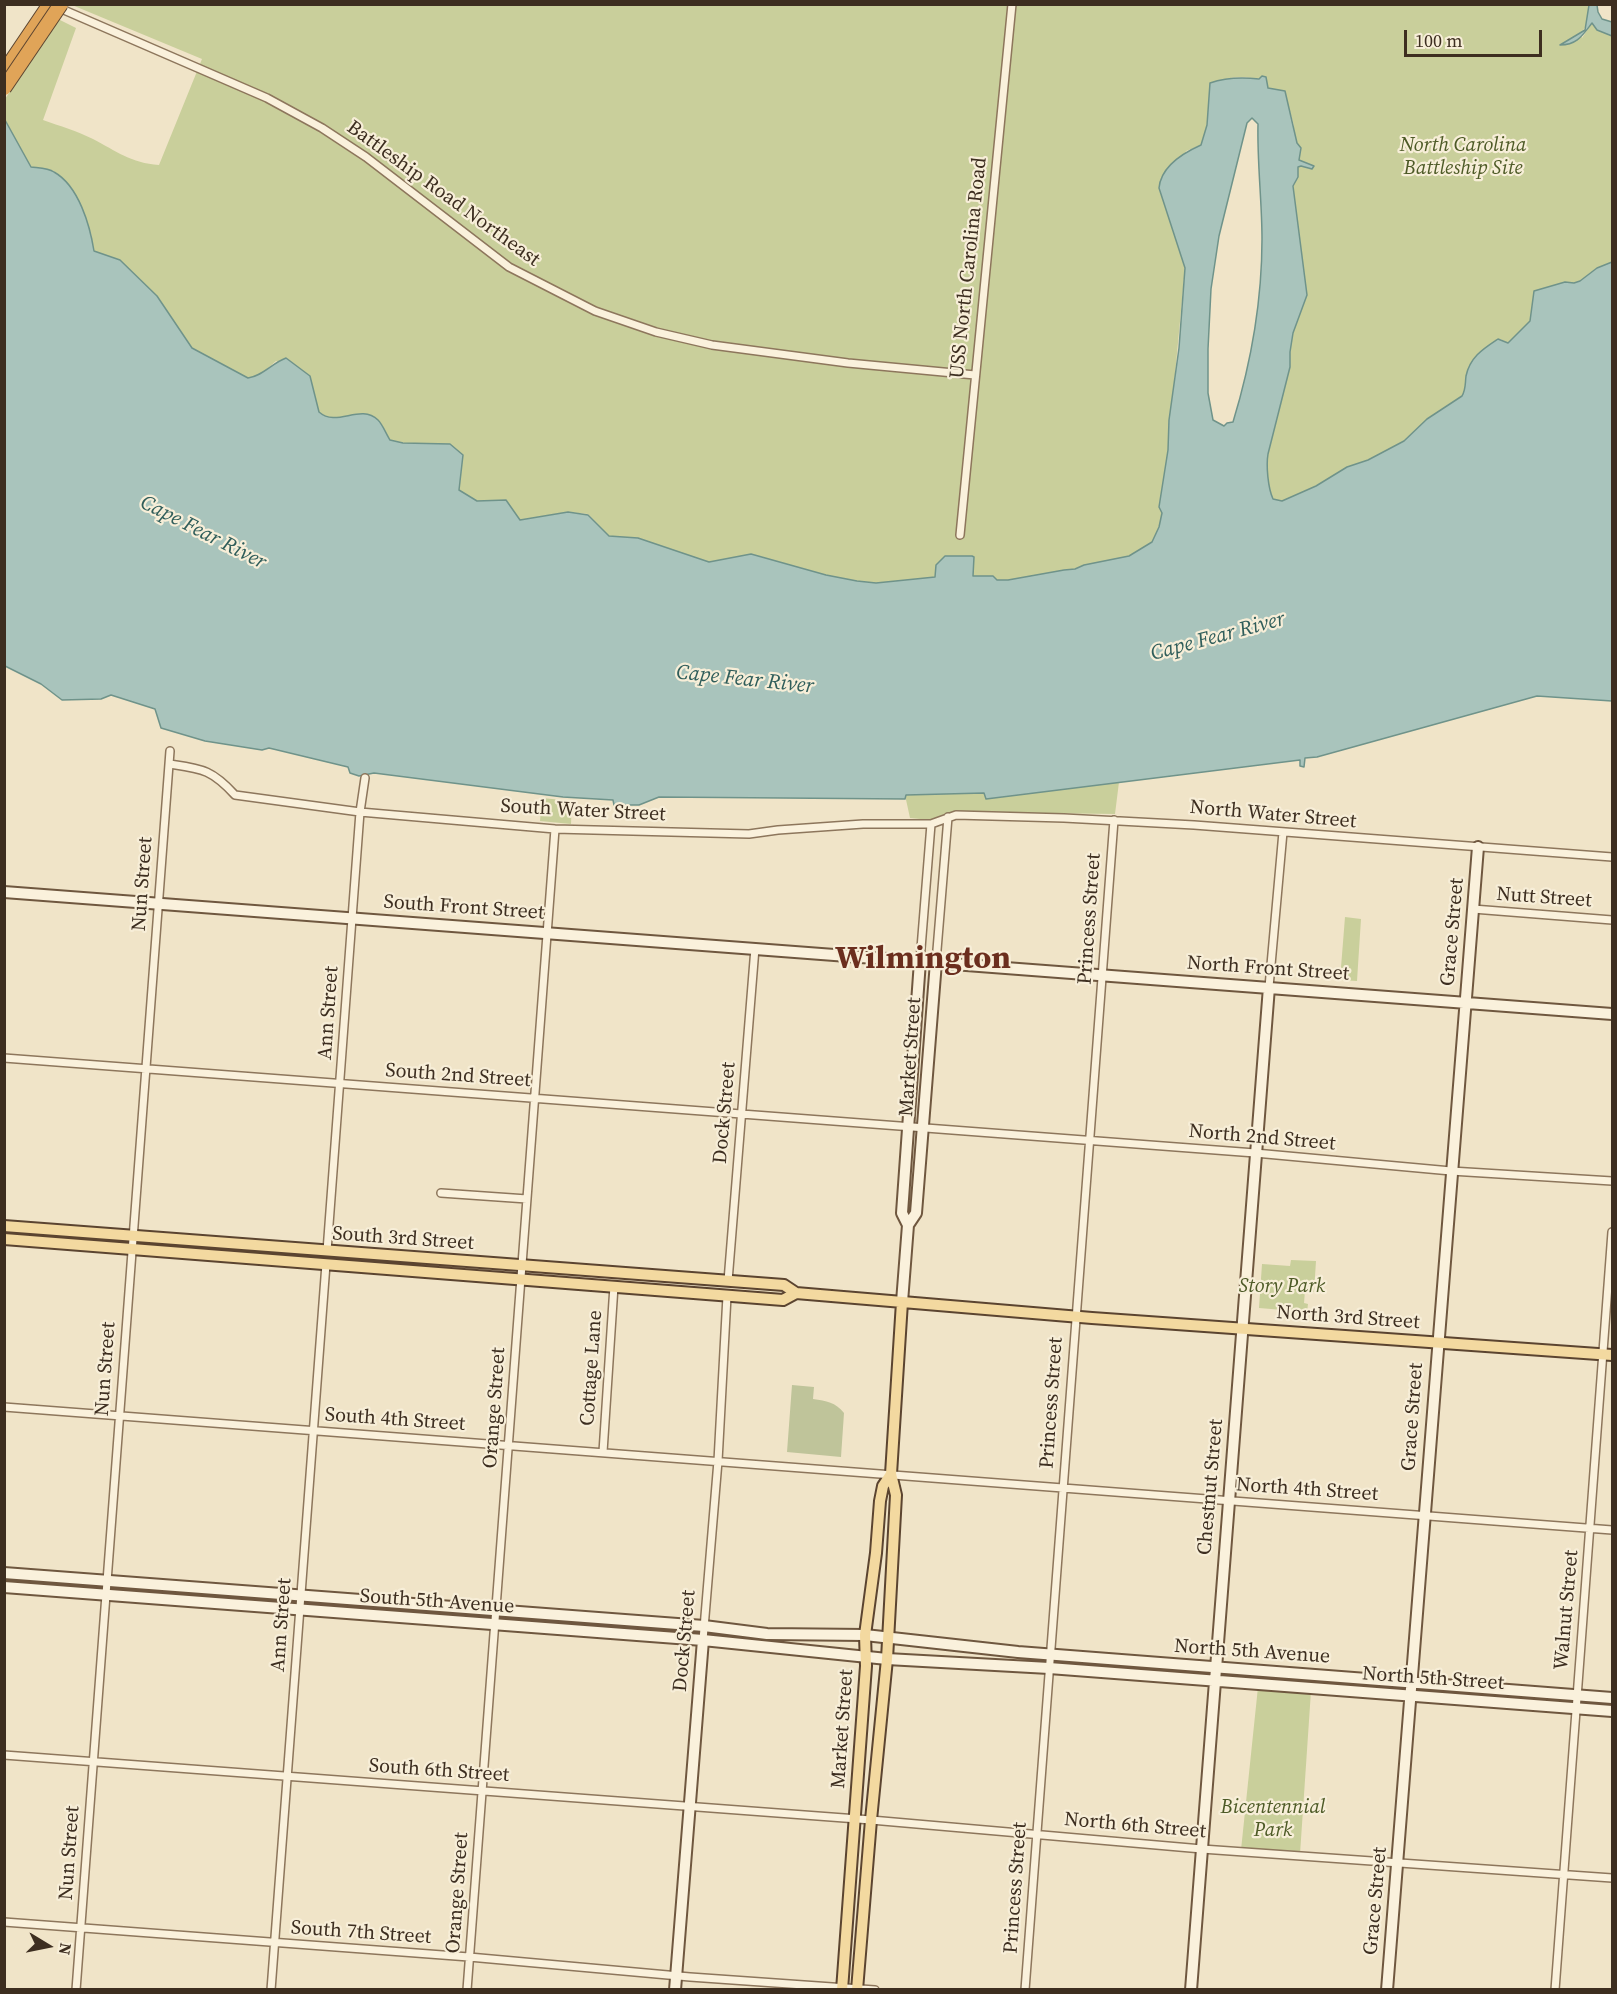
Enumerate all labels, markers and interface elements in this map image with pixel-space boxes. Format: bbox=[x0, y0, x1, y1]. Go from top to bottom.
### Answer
scale bar bbox=[1407, 18, 1545, 56]
text: 100 m bbox=[1415, 28, 1462, 53]
street label: Battleship Road Northeast bbox=[342, 116, 544, 272]
park label: North Carolina Battleship Site bbox=[1400, 134, 1526, 181]
street label: USS North Carolina Road bbox=[945, 156, 993, 380]
water label: Cape Fear River bbox=[136, 490, 270, 576]
water label: Cape Fear River bbox=[1148, 607, 1288, 667]
water label: Cape Fear River bbox=[675, 660, 815, 700]
street label: South Water Street bbox=[500, 795, 666, 827]
street label: North Water Street bbox=[1189, 796, 1357, 834]
street label: Nun Street bbox=[128, 836, 158, 932]
street label: Princess Street bbox=[1073, 852, 1107, 986]
street label: Grace Street bbox=[1436, 877, 1470, 987]
street label: Nutt Street bbox=[1496, 883, 1592, 913]
street label: South Front Street bbox=[383, 890, 545, 926]
district label: Wilmington bbox=[835, 941, 1011, 979]
street label: North Front Street bbox=[1186, 951, 1350, 987]
street label: Ann Street bbox=[314, 965, 344, 1061]
street label: Market Street bbox=[895, 997, 927, 1117]
street label: South 2nd Street bbox=[385, 1059, 531, 1093]
street label: Dock Street bbox=[709, 1061, 741, 1165]
street label: North 2nd Street bbox=[1188, 1120, 1336, 1156]
street label: South 3rd Street bbox=[331, 1222, 475, 1256]
park label: Story Park bbox=[1239, 1275, 1325, 1299]
street label: North 3rd Street bbox=[1276, 1301, 1420, 1335]
street label: Cottage Lane bbox=[576, 1309, 608, 1427]
street label: Nun Street bbox=[91, 1321, 121, 1417]
street label: Princess Street bbox=[1035, 1336, 1069, 1470]
street label: Orange Street bbox=[479, 1347, 511, 1469]
street label: Grace Street bbox=[1397, 1362, 1429, 1472]
street label: South 4th Street bbox=[324, 1403, 466, 1437]
street label: Chestnut Street bbox=[1193, 1418, 1229, 1556]
street label: North 4th Street bbox=[1235, 1473, 1379, 1507]
street label: Walnut Street bbox=[1550, 1549, 1584, 1671]
street label: Ann Street bbox=[267, 1577, 297, 1673]
street label: South 5th Avenue bbox=[359, 1585, 515, 1619]
street label: Dock Street bbox=[669, 1589, 701, 1693]
street label: North 5th Avenue bbox=[1173, 1635, 1331, 1669]
street label: North 5th Street bbox=[1361, 1662, 1505, 1696]
street label: Market Street bbox=[827, 1669, 859, 1789]
street label: South 6th Street bbox=[368, 1754, 510, 1788]
park label: Bicentennial Park bbox=[1221, 1796, 1325, 1843]
street label: Nun Street bbox=[55, 1805, 85, 1901]
street label: North 6th Street bbox=[1063, 1808, 1207, 1844]
street label: Princess Street bbox=[999, 1821, 1033, 1955]
street label: Orange Street bbox=[442, 1832, 474, 1954]
street label: Grace Street bbox=[1359, 1846, 1393, 1956]
north arrow bbox=[18, 1916, 78, 1976]
street label: South 7th Street bbox=[290, 1916, 432, 1950]
text: N bbox=[54, 1941, 78, 1957]

